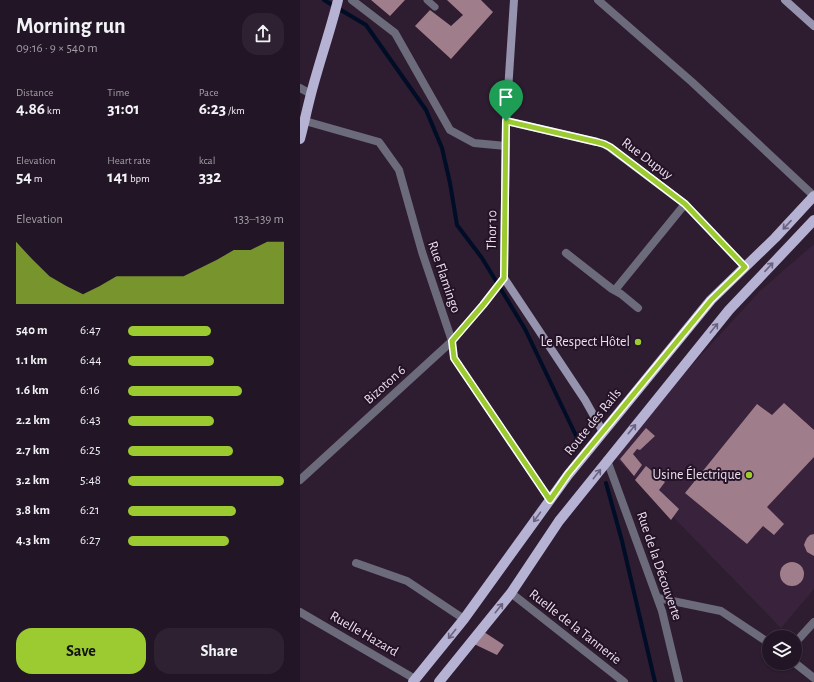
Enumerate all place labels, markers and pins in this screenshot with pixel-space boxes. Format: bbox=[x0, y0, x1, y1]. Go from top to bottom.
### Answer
pin bbox=[489, 80, 523, 121]
place label: Le Respect Hôtel bbox=[541, 335, 630, 349]
marker: Le Respect Hôtel bbox=[633, 337, 643, 347]
place label: Usine Électrique bbox=[653, 465, 741, 482]
marker: Usine Électrique bbox=[744, 470, 754, 480]

